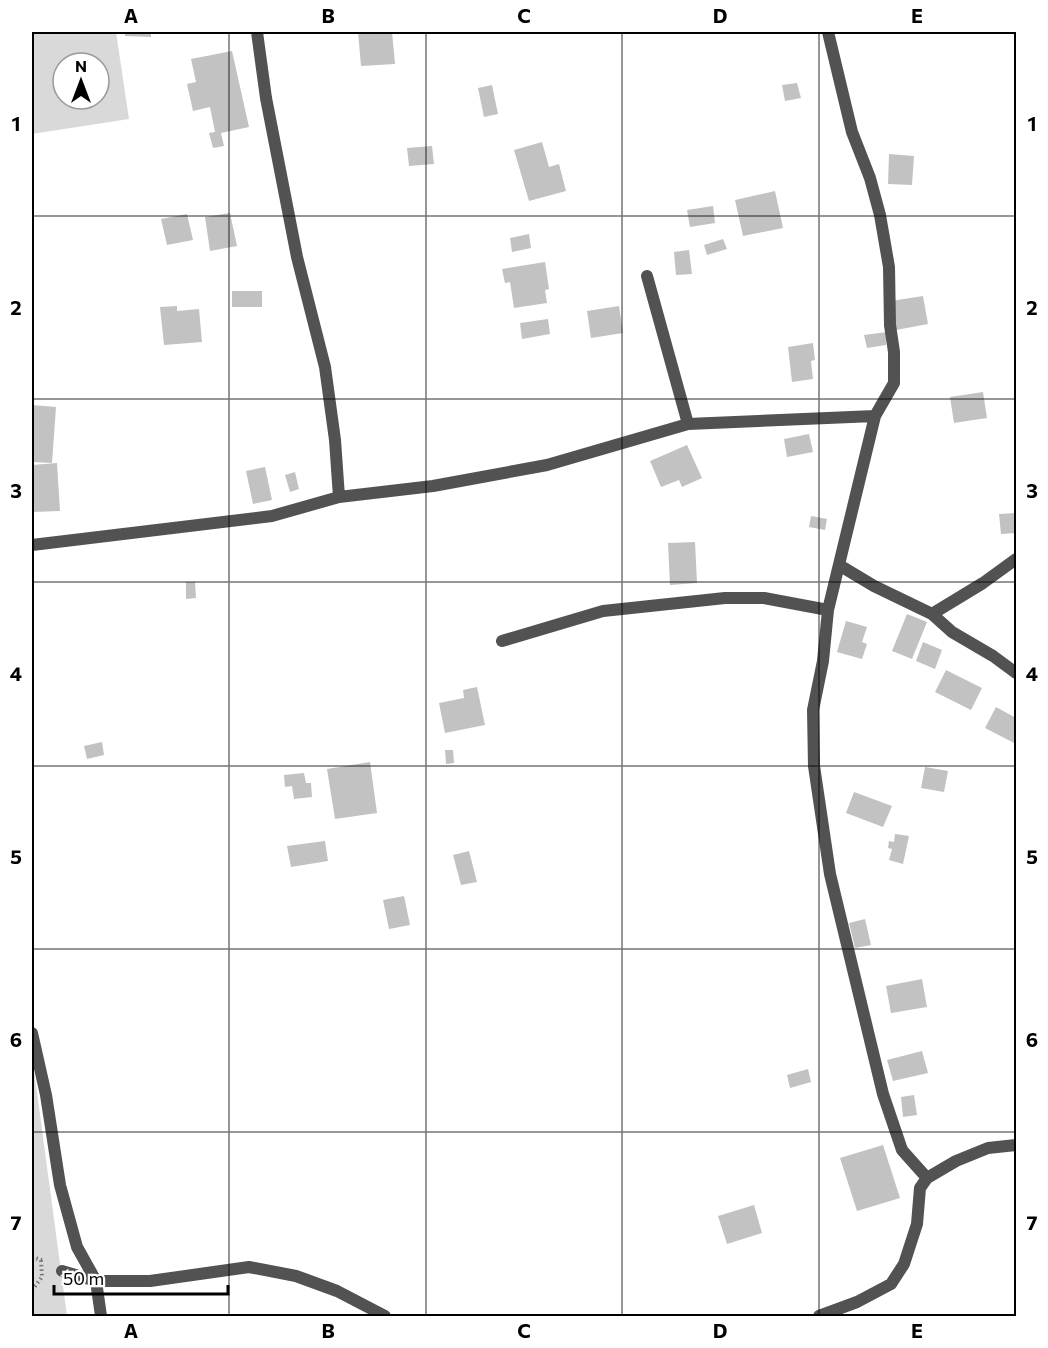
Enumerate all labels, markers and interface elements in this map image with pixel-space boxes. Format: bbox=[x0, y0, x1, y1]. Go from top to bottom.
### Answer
text: A bbox=[124, 3, 138, 27]
text: B bbox=[321, 3, 335, 27]
text: C bbox=[517, 3, 531, 27]
text: D bbox=[713, 3, 727, 27]
text: E bbox=[911, 3, 923, 27]
north arrow bbox=[51, 51, 111, 111]
text: N bbox=[75, 56, 87, 75]
text: 1 bbox=[11, 111, 21, 135]
text: 1 bbox=[1027, 111, 1037, 135]
text: 2 bbox=[10, 295, 22, 319]
text: 2 bbox=[1026, 295, 1038, 319]
text: 3 bbox=[10, 478, 22, 502]
text: 3 bbox=[1026, 478, 1038, 502]
text: 4 bbox=[10, 661, 22, 685]
text: 4 bbox=[1026, 661, 1038, 685]
text: 5 bbox=[10, 844, 22, 868]
text: 5 bbox=[1026, 844, 1038, 868]
text: 6 bbox=[10, 1027, 22, 1051]
text: 6 bbox=[1026, 1027, 1038, 1051]
text: 7 bbox=[11, 1210, 22, 1234]
text: 7 bbox=[1027, 1210, 1038, 1234]
scale bar bbox=[54, 1258, 228, 1296]
text: 50 m bbox=[63, 1267, 104, 1289]
text: A bbox=[124, 1318, 138, 1342]
text: B bbox=[321, 1318, 335, 1342]
text: C bbox=[517, 1318, 531, 1342]
text: D bbox=[713, 1318, 727, 1342]
text: E bbox=[911, 1318, 923, 1342]

